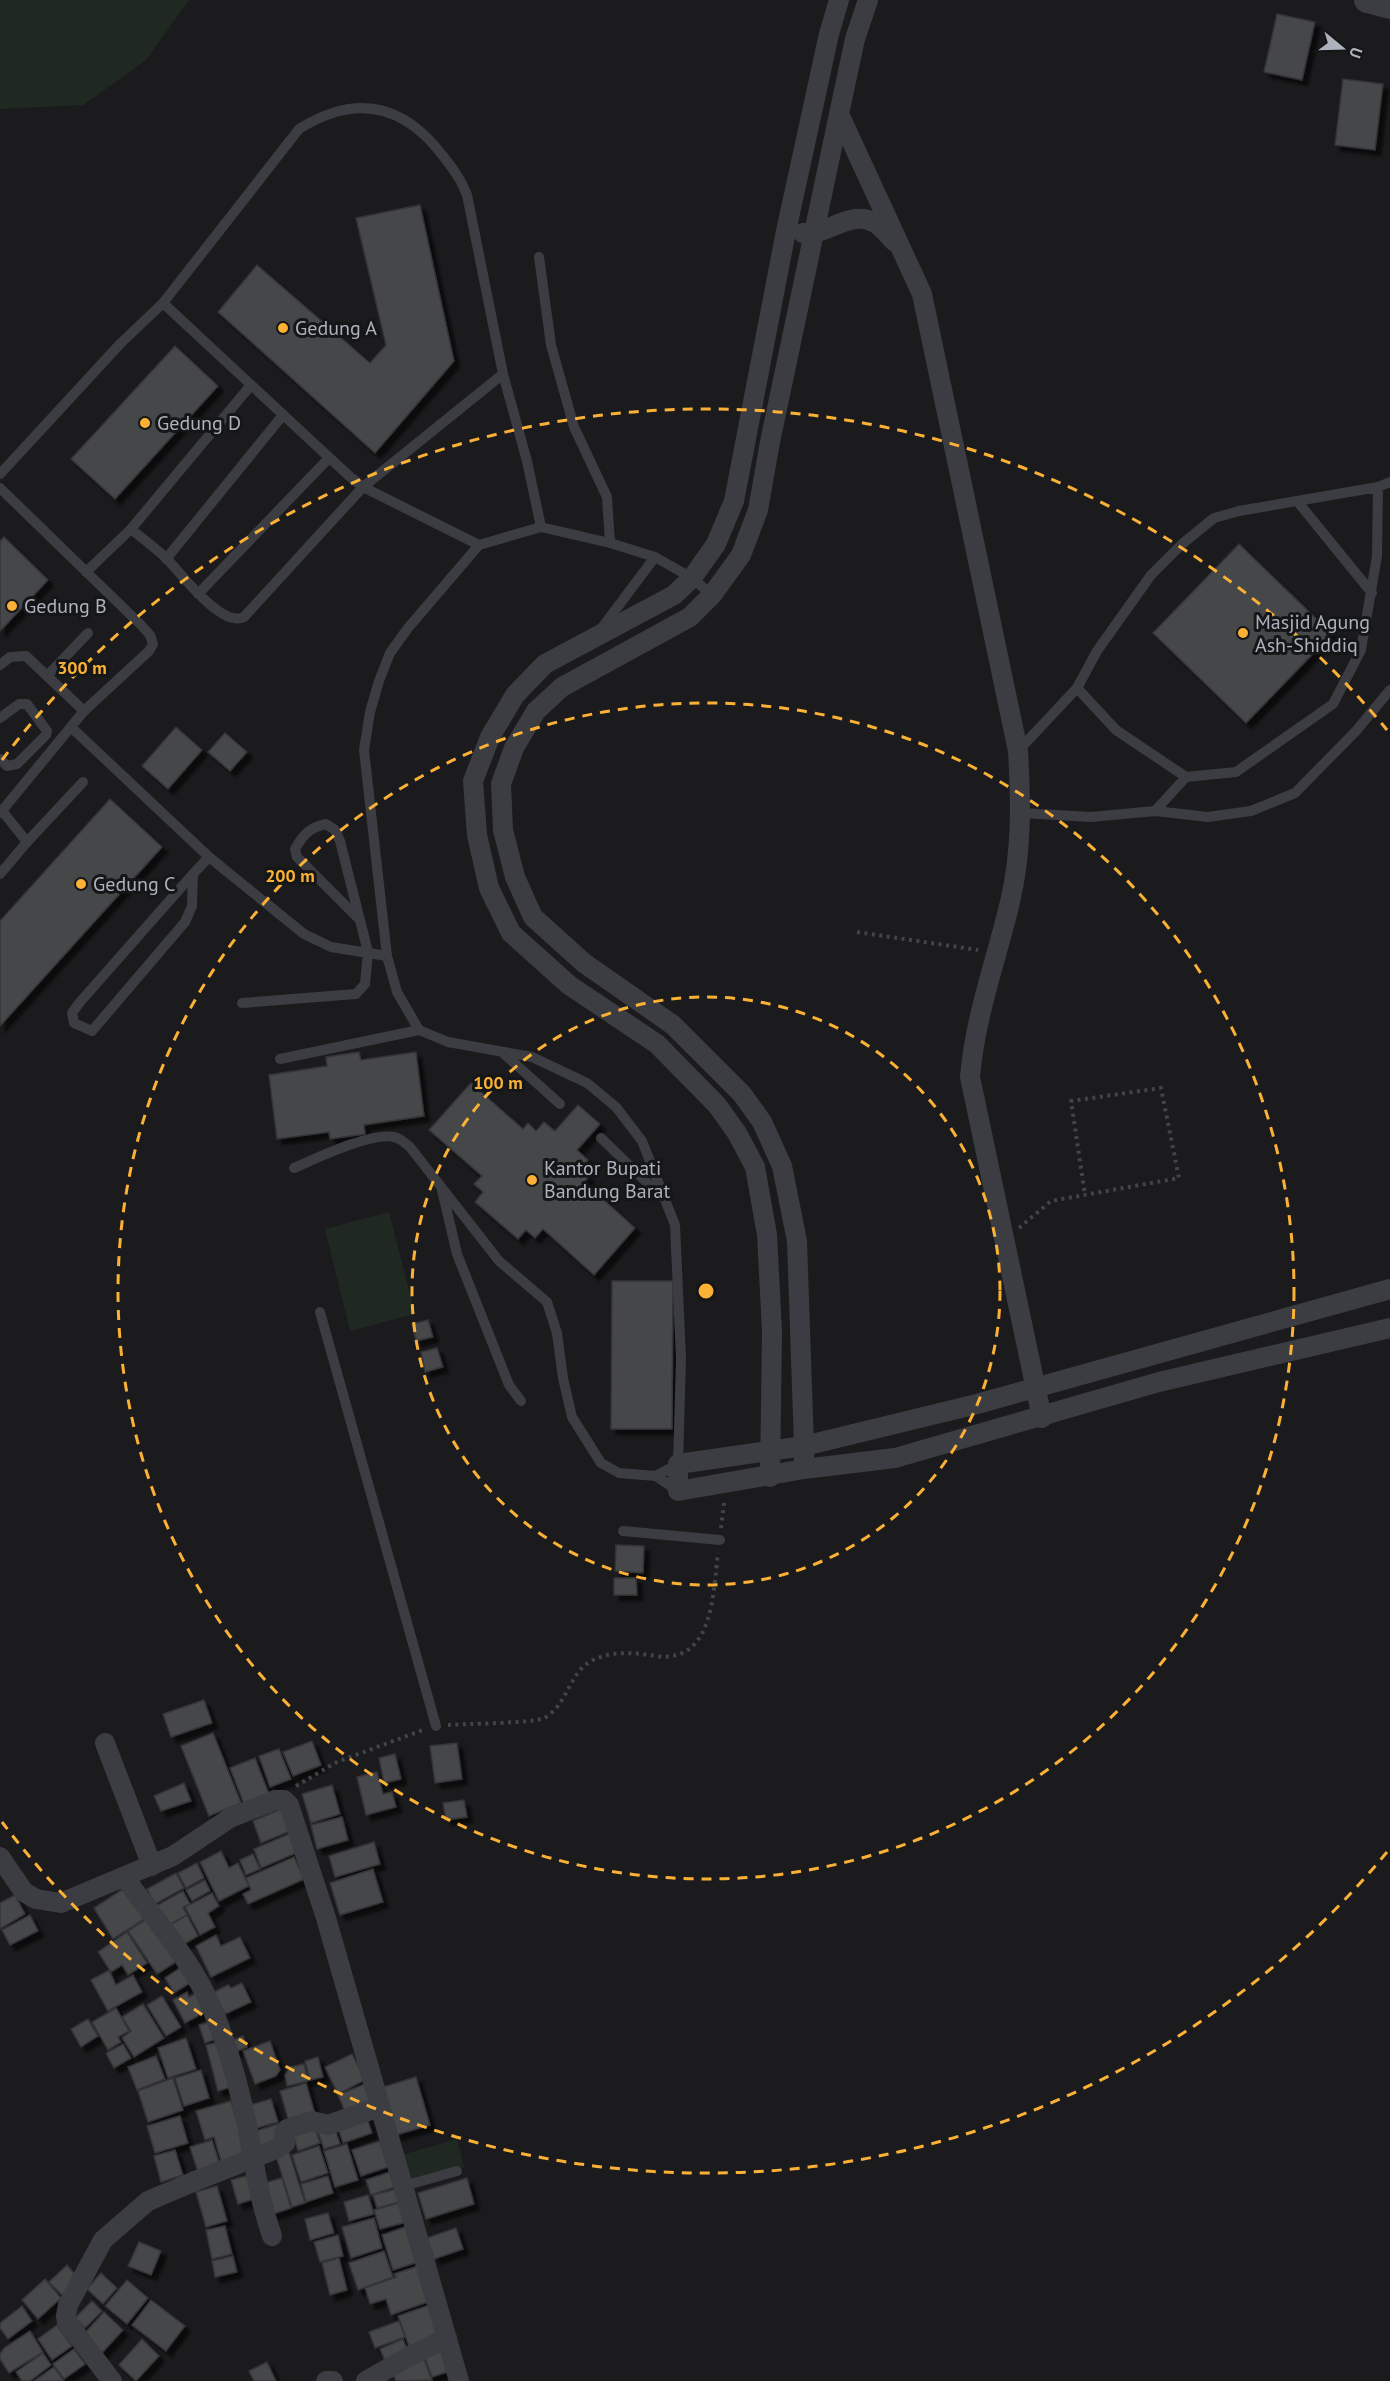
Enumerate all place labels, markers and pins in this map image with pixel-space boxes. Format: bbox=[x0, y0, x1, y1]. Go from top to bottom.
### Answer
place label: Gedung A bbox=[295, 315, 377, 341]
marker: Gedung A bbox=[276, 321, 290, 335]
place label: Gedung D bbox=[157, 410, 241, 436]
marker: Gedung D bbox=[138, 416, 152, 430]
place label: Gedung B bbox=[24, 593, 107, 619]
marker: Gedung B bbox=[5, 599, 19, 613]
place label: Masjid Agung Ash-Shiddiq bbox=[1255, 609, 1370, 658]
marker: Masjid Agung Ash-Shiddiq bbox=[1236, 626, 1250, 640]
place label: Gedung C bbox=[93, 871, 175, 897]
marker: Gedung C bbox=[74, 877, 88, 891]
place label: Kantor Bupati Bandung Barat bbox=[544, 1155, 670, 1204]
marker: Kantor Bupati Bandung Barat bbox=[525, 1173, 539, 1187]
centre of rings bbox=[696, 1281, 716, 1301]

